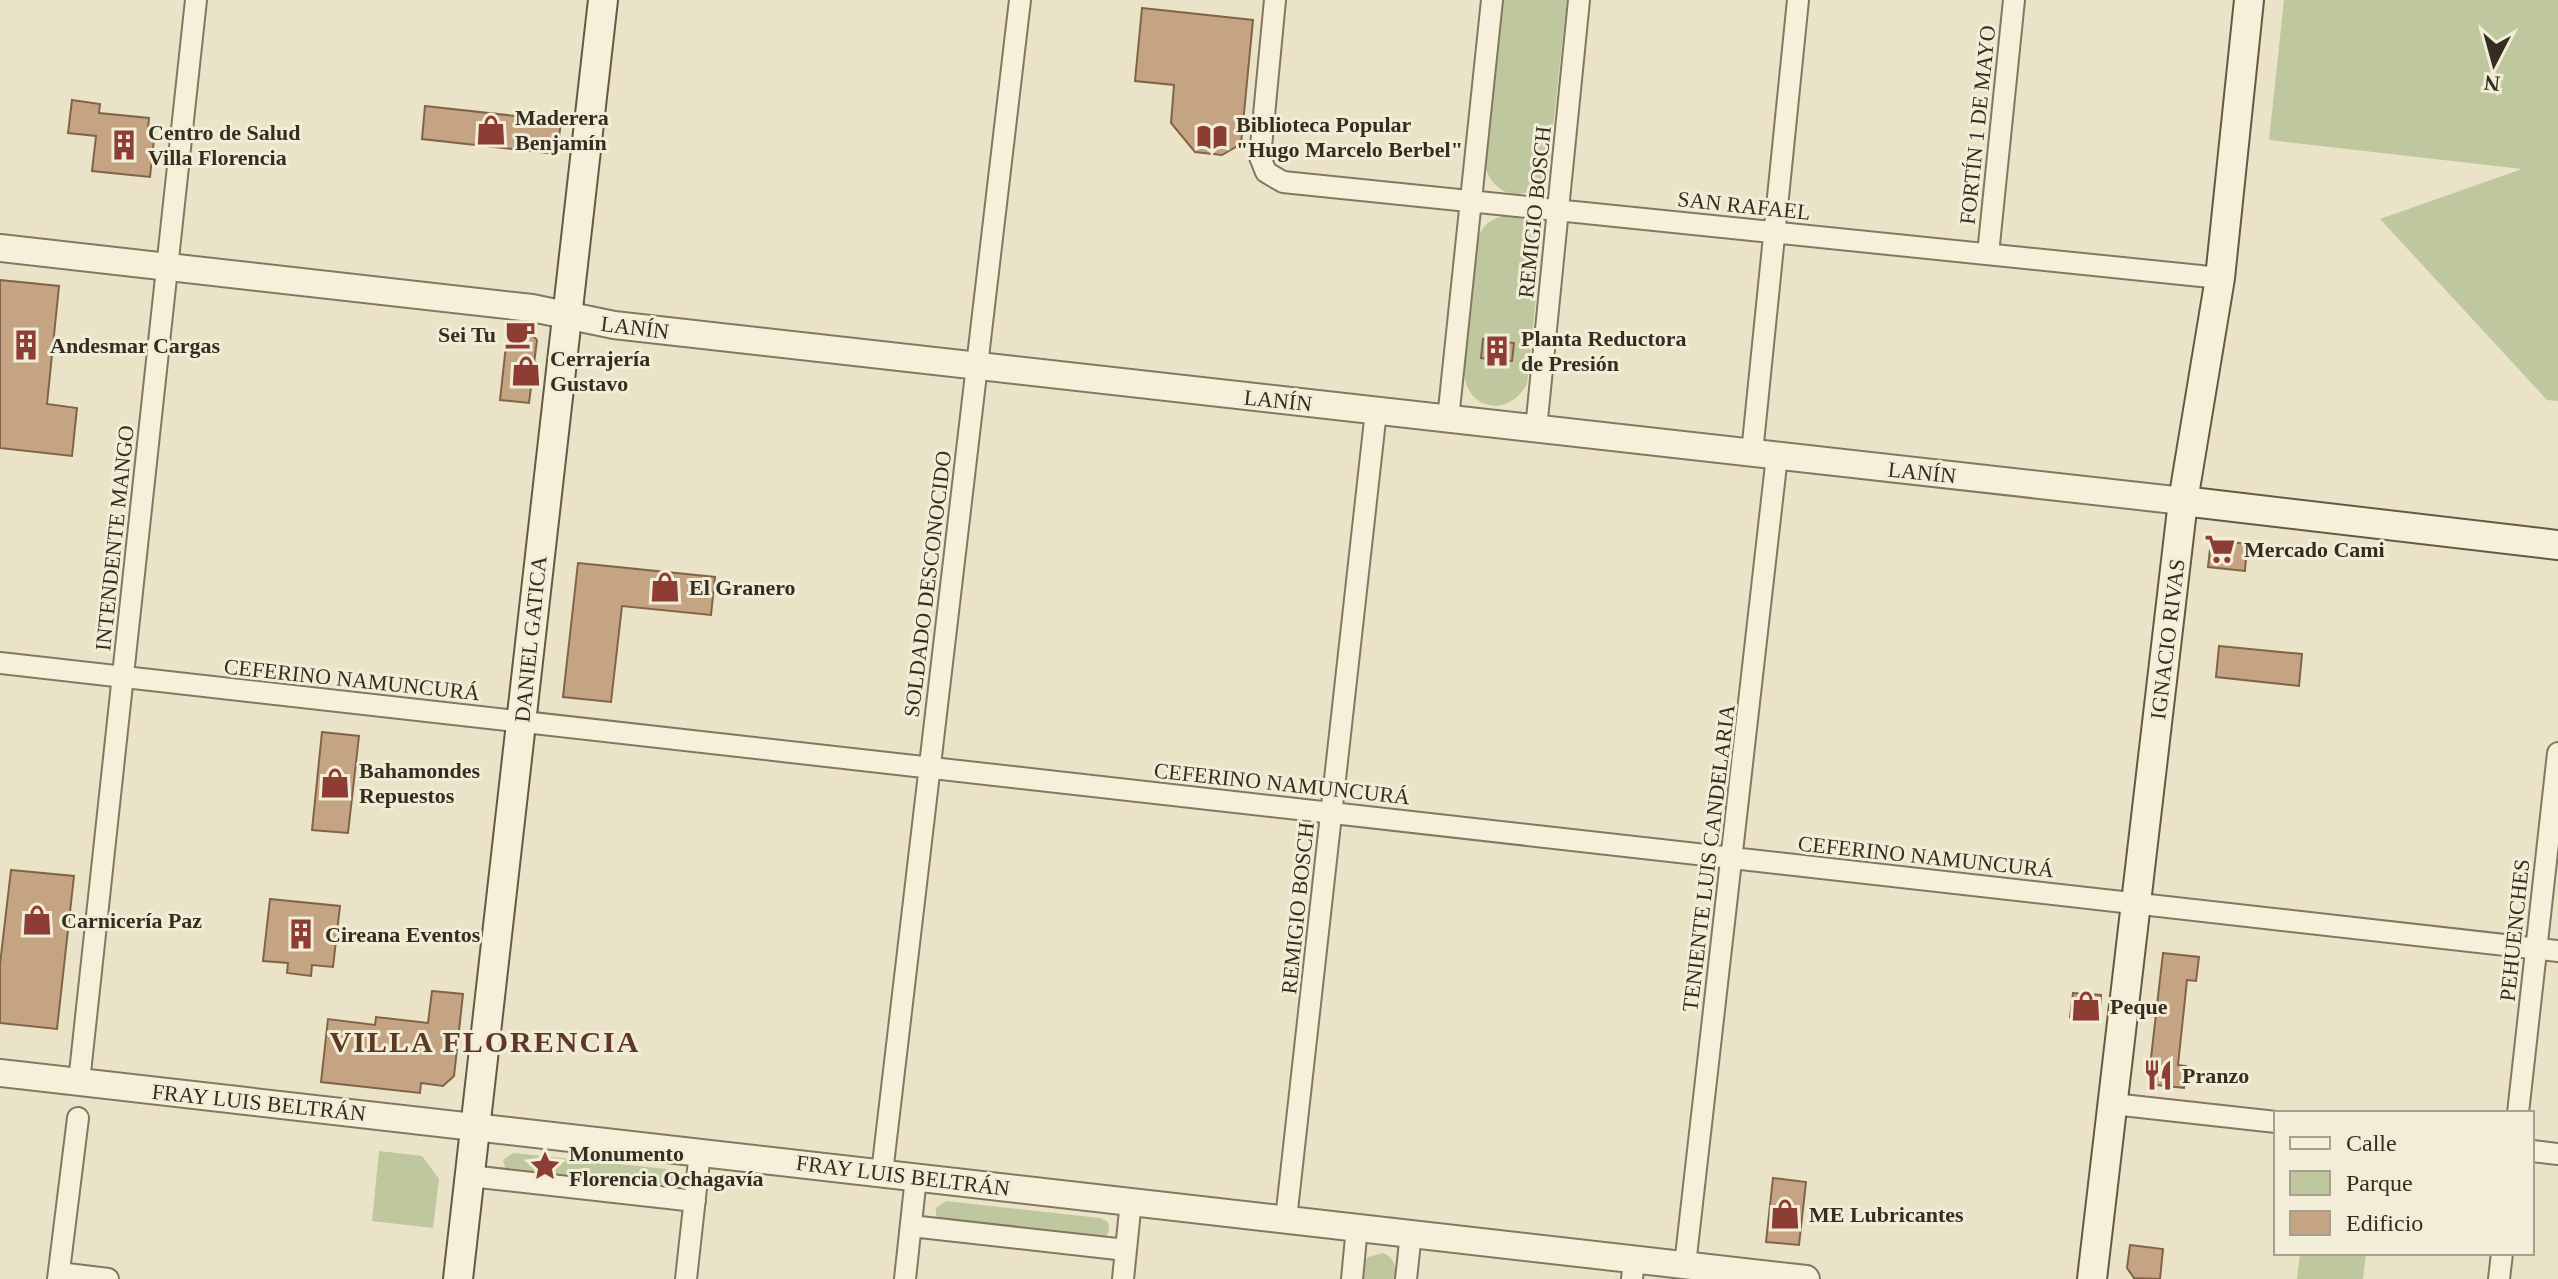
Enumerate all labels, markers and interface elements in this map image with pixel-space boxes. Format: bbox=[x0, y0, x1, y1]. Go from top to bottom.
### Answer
street label: FORTÍN 1 DE MAYO bbox=[1955, 24, 2000, 226]
north arrow bbox=[2454, 24, 2534, 104]
text: N bbox=[2483, 70, 2501, 97]
place label: Maderera Benjamín bbox=[515, 105, 609, 155]
place label: Biblioteca Popular "Hugo Marcelo Berbel" bbox=[1236, 112, 1463, 162]
shop icon: Maderera Benjamín bbox=[474, 113, 508, 147]
place label: Centro de Salud Villa Florencia bbox=[148, 120, 300, 170]
library icon: Biblioteca Popular "Hugo Marcelo Berbel" bbox=[1195, 120, 1229, 154]
street label: REMIGIO BOSCH bbox=[1513, 125, 1556, 299]
building icon: Centro de Salud Villa Florencia bbox=[107, 128, 141, 162]
street label: SAN RAFAEL bbox=[1676, 186, 1812, 225]
street label: LANÍN bbox=[599, 311, 671, 344]
cafe icon: Sei Tu bbox=[503, 317, 537, 351]
place label: Sei Tu bbox=[438, 322, 496, 347]
place label: Planta Reductora de Presión bbox=[1521, 326, 1687, 376]
building icon: Andesmar Cargas bbox=[9, 328, 43, 362]
place label: Andesmar Cargas bbox=[50, 333, 221, 358]
building icon: Planta Reductora de Presión bbox=[1480, 334, 1514, 368]
place label: Cerrajería Gustavo bbox=[550, 346, 650, 396]
shop icon: Cerrajería Gustavo bbox=[509, 354, 543, 388]
street label: LANÍN bbox=[1243, 384, 1313, 417]
street label: INTENDENTE MANGO bbox=[90, 424, 139, 652]
street label: SOLDADO DESCONOCIDO bbox=[899, 449, 956, 719]
street label: LANÍN bbox=[1887, 456, 1957, 489]
supermarket icon: Mercado Cami bbox=[2203, 532, 2237, 566]
place label: Mercado Cami bbox=[2244, 537, 2385, 562]
street label: DANIEL GATICA bbox=[509, 554, 552, 724]
street label: IGNACIO RIVAS bbox=[2145, 557, 2190, 721]
shop icon: El Granero bbox=[648, 570, 682, 604]
place label: El Granero bbox=[689, 575, 796, 600]
street label: CEFERINO NAMUNCURÁ bbox=[223, 654, 481, 705]
street label: TENIENTE LUIS CANDELARIA bbox=[1677, 703, 1740, 1013]
place label: Bahamondes Repuestos bbox=[359, 758, 480, 808]
street label: CEFERINO NAMUNCURÁ bbox=[1153, 758, 1411, 809]
shop icon: Bahamondes Repuestos bbox=[318, 766, 352, 800]
street label: REMIGIO BOSCH bbox=[1276, 821, 1319, 995]
street label: CEFERINO NAMUNCURÁ bbox=[1797, 831, 2055, 882]
street label: PEHUENCHES bbox=[2495, 858, 2534, 1002]
shop icon: Carnicería Paz bbox=[20, 903, 54, 937]
place label: Carnicería Paz bbox=[61, 908, 202, 933]
building icon: Cireana Eventos bbox=[284, 917, 318, 951]
place label: Cireana Eventos bbox=[325, 922, 481, 947]
shop icon: Peque bbox=[2069, 989, 2103, 1023]
place label: Peque bbox=[2110, 994, 2168, 1019]
district label: VILLA FLORENCIA bbox=[330, 1025, 640, 1058]
restaurant icon: Pranzo bbox=[2141, 1058, 2175, 1092]
place label: Pranzo bbox=[2182, 1063, 2249, 1088]
street label: FRAY LUIS BELTRÁN bbox=[151, 1079, 367, 1126]
legend bbox=[2274, 1111, 2534, 1255]
text: Calle bbox=[2346, 1130, 2397, 1156]
place label: Monumento Florencia Ochagavía bbox=[569, 1141, 764, 1191]
place icon: Monumento Florencia Ochagavía bbox=[528, 1149, 562, 1183]
street label: FRAY LUIS BELTRÁN bbox=[795, 1150, 1011, 1201]
text: Parque bbox=[2346, 1170, 2413, 1196]
shop icon: ME Lubricantes bbox=[1768, 1197, 1802, 1231]
place label: ME Lubricantes bbox=[1809, 1202, 1964, 1227]
text: Edificio bbox=[2346, 1210, 2423, 1236]

